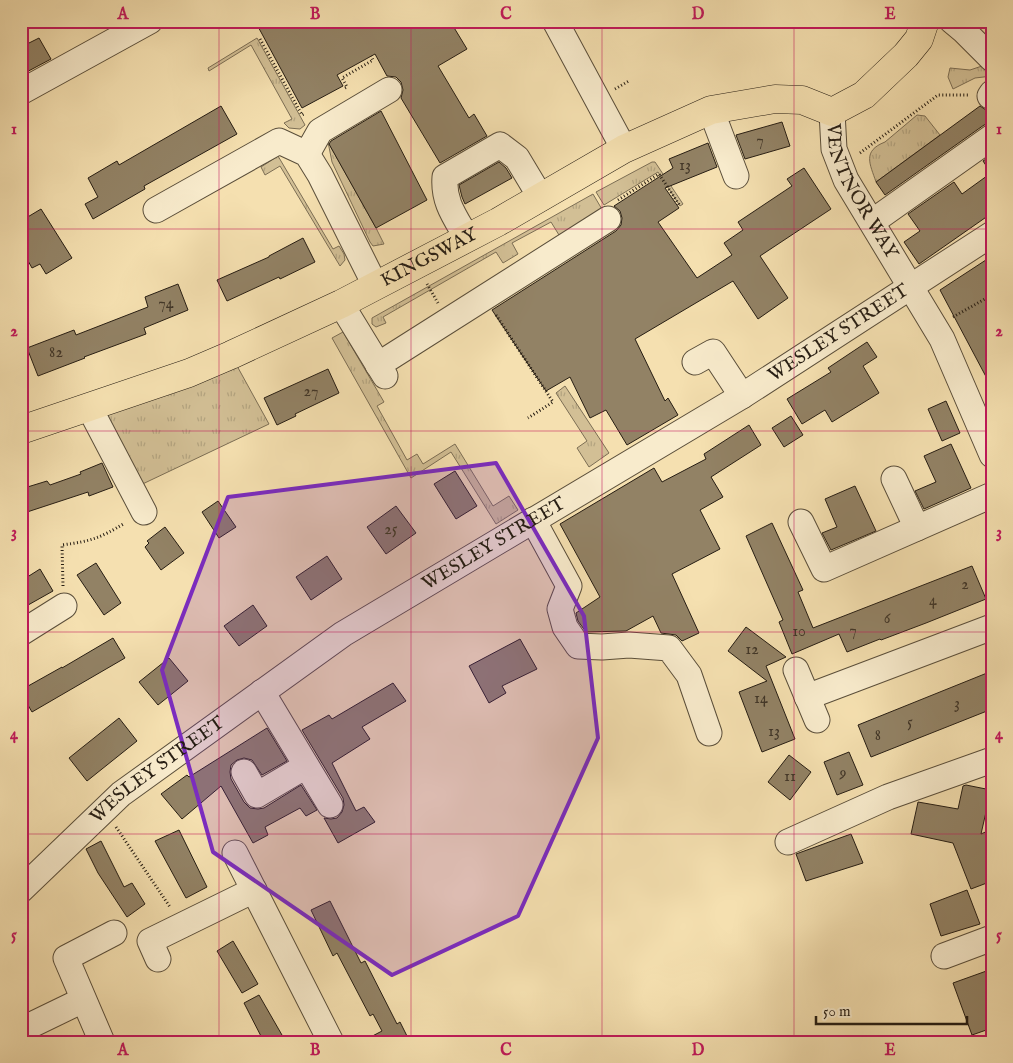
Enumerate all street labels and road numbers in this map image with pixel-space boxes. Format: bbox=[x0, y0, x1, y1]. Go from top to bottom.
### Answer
street label: VENTNOR WAY bbox=[821, 122, 903, 264]
street label: KINGSWAY bbox=[377, 222, 483, 293]
street label: WESLEY STREET bbox=[764, 279, 914, 388]
street label: WESLEY STREET bbox=[418, 492, 570, 596]
street label: WESLEY STREET bbox=[85, 711, 229, 829]

